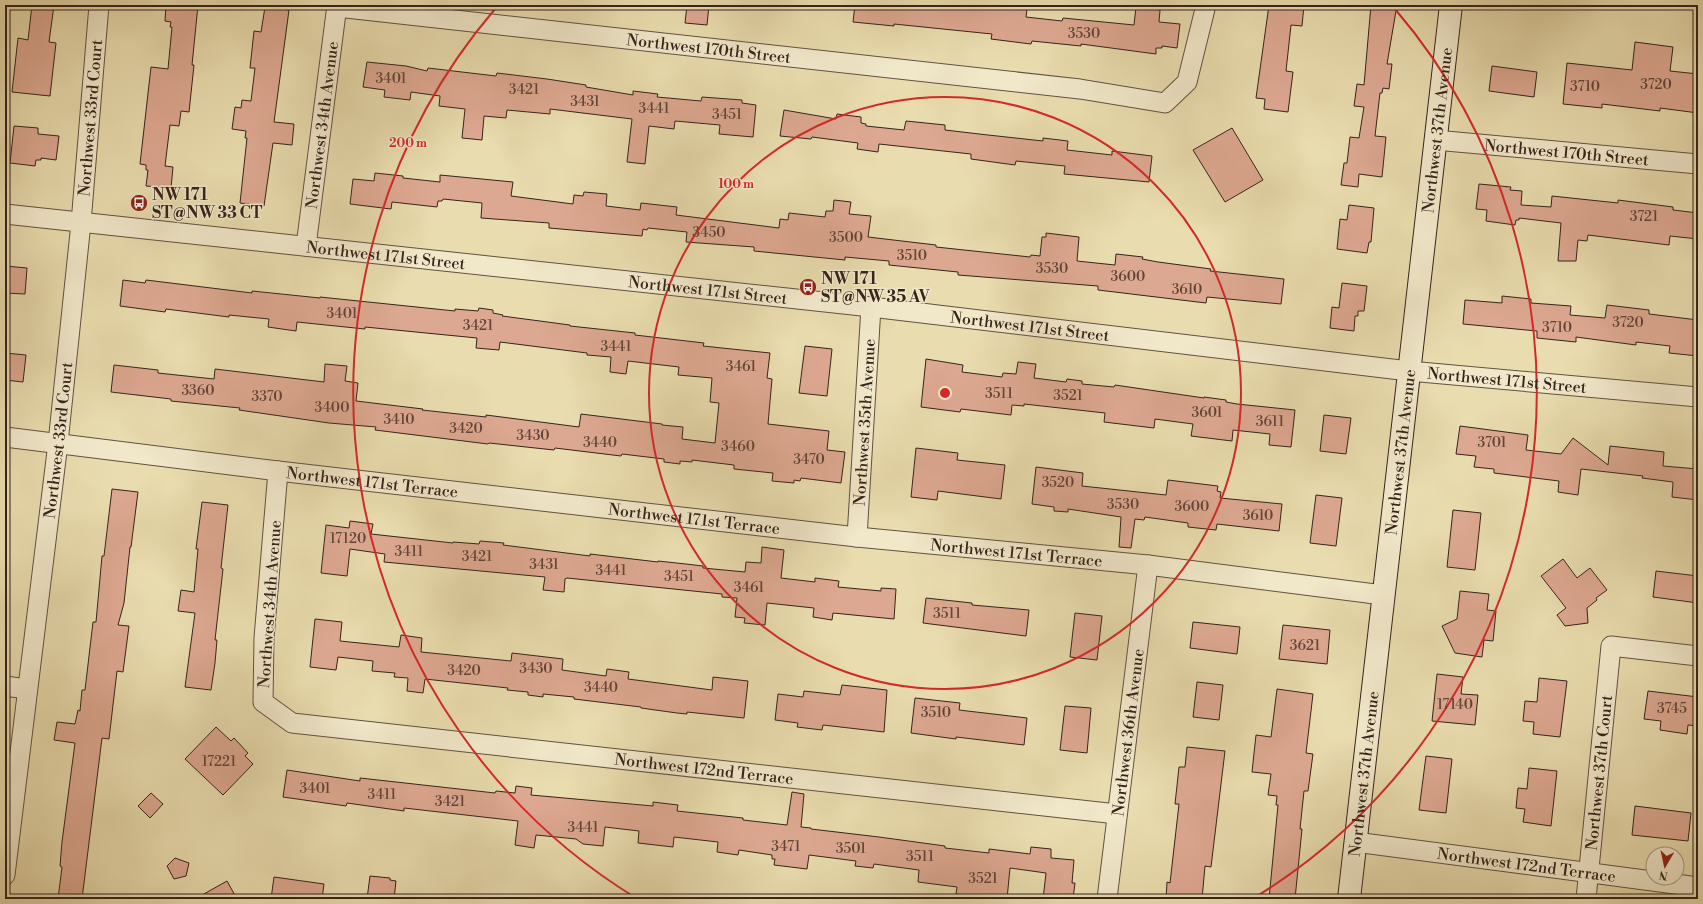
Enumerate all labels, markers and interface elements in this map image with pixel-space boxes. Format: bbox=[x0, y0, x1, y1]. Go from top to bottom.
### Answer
house number: 3530 bbox=[1068, 25, 1100, 43]
street label: Northwest 170th Street bbox=[625, 30, 792, 68]
street label: Northwest 33rd Court bbox=[74, 38, 107, 197]
street label: Northwest 34th Avenue bbox=[302, 40, 343, 210]
street label: Northwest 37th Avenue bbox=[1418, 46, 1457, 214]
house number: 3401 bbox=[375, 70, 407, 88]
house number: 3720 bbox=[1640, 76, 1672, 94]
house number: 3710 bbox=[1570, 78, 1600, 96]
house number: 3421 bbox=[509, 81, 539, 99]
house number: 3431 bbox=[570, 93, 600, 111]
house number: 3441 bbox=[639, 100, 669, 118]
house number: 3451 bbox=[712, 106, 742, 124]
text: 200 m bbox=[389, 136, 427, 151]
street label: Northwest 170th Street bbox=[1483, 136, 1650, 170]
text: 100 m bbox=[718, 177, 754, 192]
place label: NW 171 ST@NW 33 CT bbox=[152, 185, 263, 223]
bus stop icon: NW 171 ST@NW 33 CT bbox=[129, 193, 149, 213]
house number: 3721 bbox=[1630, 208, 1658, 226]
house number: 3450 bbox=[692, 224, 726, 242]
house number: 3500 bbox=[829, 229, 863, 247]
street label: Northwest 171st Street bbox=[305, 237, 467, 274]
house number: 3510 bbox=[897, 247, 927, 265]
house number: 3530 bbox=[1036, 260, 1068, 278]
house number: 3600 bbox=[1111, 268, 1145, 286]
place label: NW 171 ST@NW 35 AV bbox=[821, 269, 930, 307]
street label: Northwest 171st Street bbox=[627, 272, 789, 309]
bus stop icon: NW 171 ST@NW 35 AV bbox=[798, 277, 818, 297]
house number: 3610 bbox=[1172, 281, 1202, 299]
house number: 3401 bbox=[326, 305, 358, 323]
street label: Northwest 171st Street bbox=[949, 308, 1111, 346]
house number: 3720 bbox=[1612, 314, 1644, 332]
house number: 3421 bbox=[463, 317, 493, 335]
house number: 3710 bbox=[1542, 319, 1572, 337]
house number: 3441 bbox=[601, 338, 631, 356]
street label: Northwest 35th Avenue bbox=[850, 338, 880, 507]
house number: 3461 bbox=[726, 358, 756, 376]
street label: Northwest 33rd Court bbox=[40, 361, 77, 520]
street label: Northwest 171st Street bbox=[1426, 364, 1588, 398]
street label: Northwest 37th Avenue bbox=[1382, 368, 1420, 536]
house number: 3360 bbox=[181, 382, 215, 400]
house number: 3511 bbox=[985, 385, 1013, 403]
centre of rings bbox=[938, 386, 952, 400]
house number: 3521 bbox=[1053, 387, 1083, 405]
house number: 3370 bbox=[251, 388, 283, 406]
house number: 3400 bbox=[315, 399, 349, 417]
house number: 3601 bbox=[1191, 404, 1223, 422]
house number: 3410 bbox=[383, 411, 415, 429]
house number: 3611 bbox=[1256, 413, 1284, 431]
house number: 3420 bbox=[449, 420, 483, 438]
house number: 3430 bbox=[516, 427, 550, 445]
house number: 3440 bbox=[583, 434, 617, 452]
house number: 3701 bbox=[1477, 434, 1507, 452]
house number: 3460 bbox=[721, 438, 755, 456]
house number: 3470 bbox=[793, 451, 825, 469]
street label: Northwest 171st Terrace bbox=[285, 463, 459, 502]
house number: 3520 bbox=[1042, 474, 1074, 492]
house number: 3530 bbox=[1107, 496, 1139, 514]
house number: 3600 bbox=[1175, 498, 1209, 516]
street label: Northwest 171st Terrace bbox=[607, 500, 781, 539]
house number: 3610 bbox=[1243, 507, 1273, 525]
street label: Northwest 34th Avenue bbox=[254, 519, 286, 689]
house number: 17120 bbox=[330, 530, 366, 548]
street label: Northwest 171st Terrace bbox=[929, 535, 1103, 572]
house number: 3411 bbox=[395, 543, 423, 561]
house number: 3421 bbox=[462, 548, 492, 566]
house number: 3431 bbox=[529, 556, 559, 574]
house number: 3441 bbox=[596, 562, 626, 580]
house number: 3451 bbox=[664, 568, 694, 586]
house number: 3461 bbox=[734, 579, 764, 597]
house number: 3511 bbox=[933, 605, 961, 623]
house number: 3621 bbox=[1290, 637, 1320, 655]
street label: Northwest 36th Avenue bbox=[1108, 647, 1149, 817]
house number: 3430 bbox=[519, 660, 553, 678]
house number: 3420 bbox=[447, 662, 481, 680]
house number: 3440 bbox=[584, 679, 618, 697]
street label: Northwest 37th Avenue bbox=[1345, 690, 1384, 858]
street label: Northwest 37th Court bbox=[1582, 694, 1617, 851]
house number: 17140 bbox=[1437, 696, 1473, 714]
house number: 3745 bbox=[1657, 700, 1687, 718]
house number: 3510 bbox=[921, 704, 951, 722]
street label: Northwest 172nd Terrace bbox=[614, 750, 794, 789]
house number: 17221 bbox=[202, 753, 236, 771]
house number: 3401 bbox=[299, 780, 331, 798]
house number: 3411 bbox=[368, 786, 396, 804]
house number: 3421 bbox=[435, 793, 465, 811]
house number: 3441 bbox=[568, 819, 598, 837]
house number: 3471 bbox=[771, 838, 801, 856]
house number: 3501 bbox=[836, 840, 866, 858]
street label: Northwest 172nd Terrace bbox=[1436, 844, 1617, 887]
north arrow bbox=[1645, 846, 1685, 886]
house number: 3511 bbox=[906, 848, 934, 866]
text: N bbox=[1658, 867, 1669, 882]
house number: 3521 bbox=[968, 870, 998, 888]

